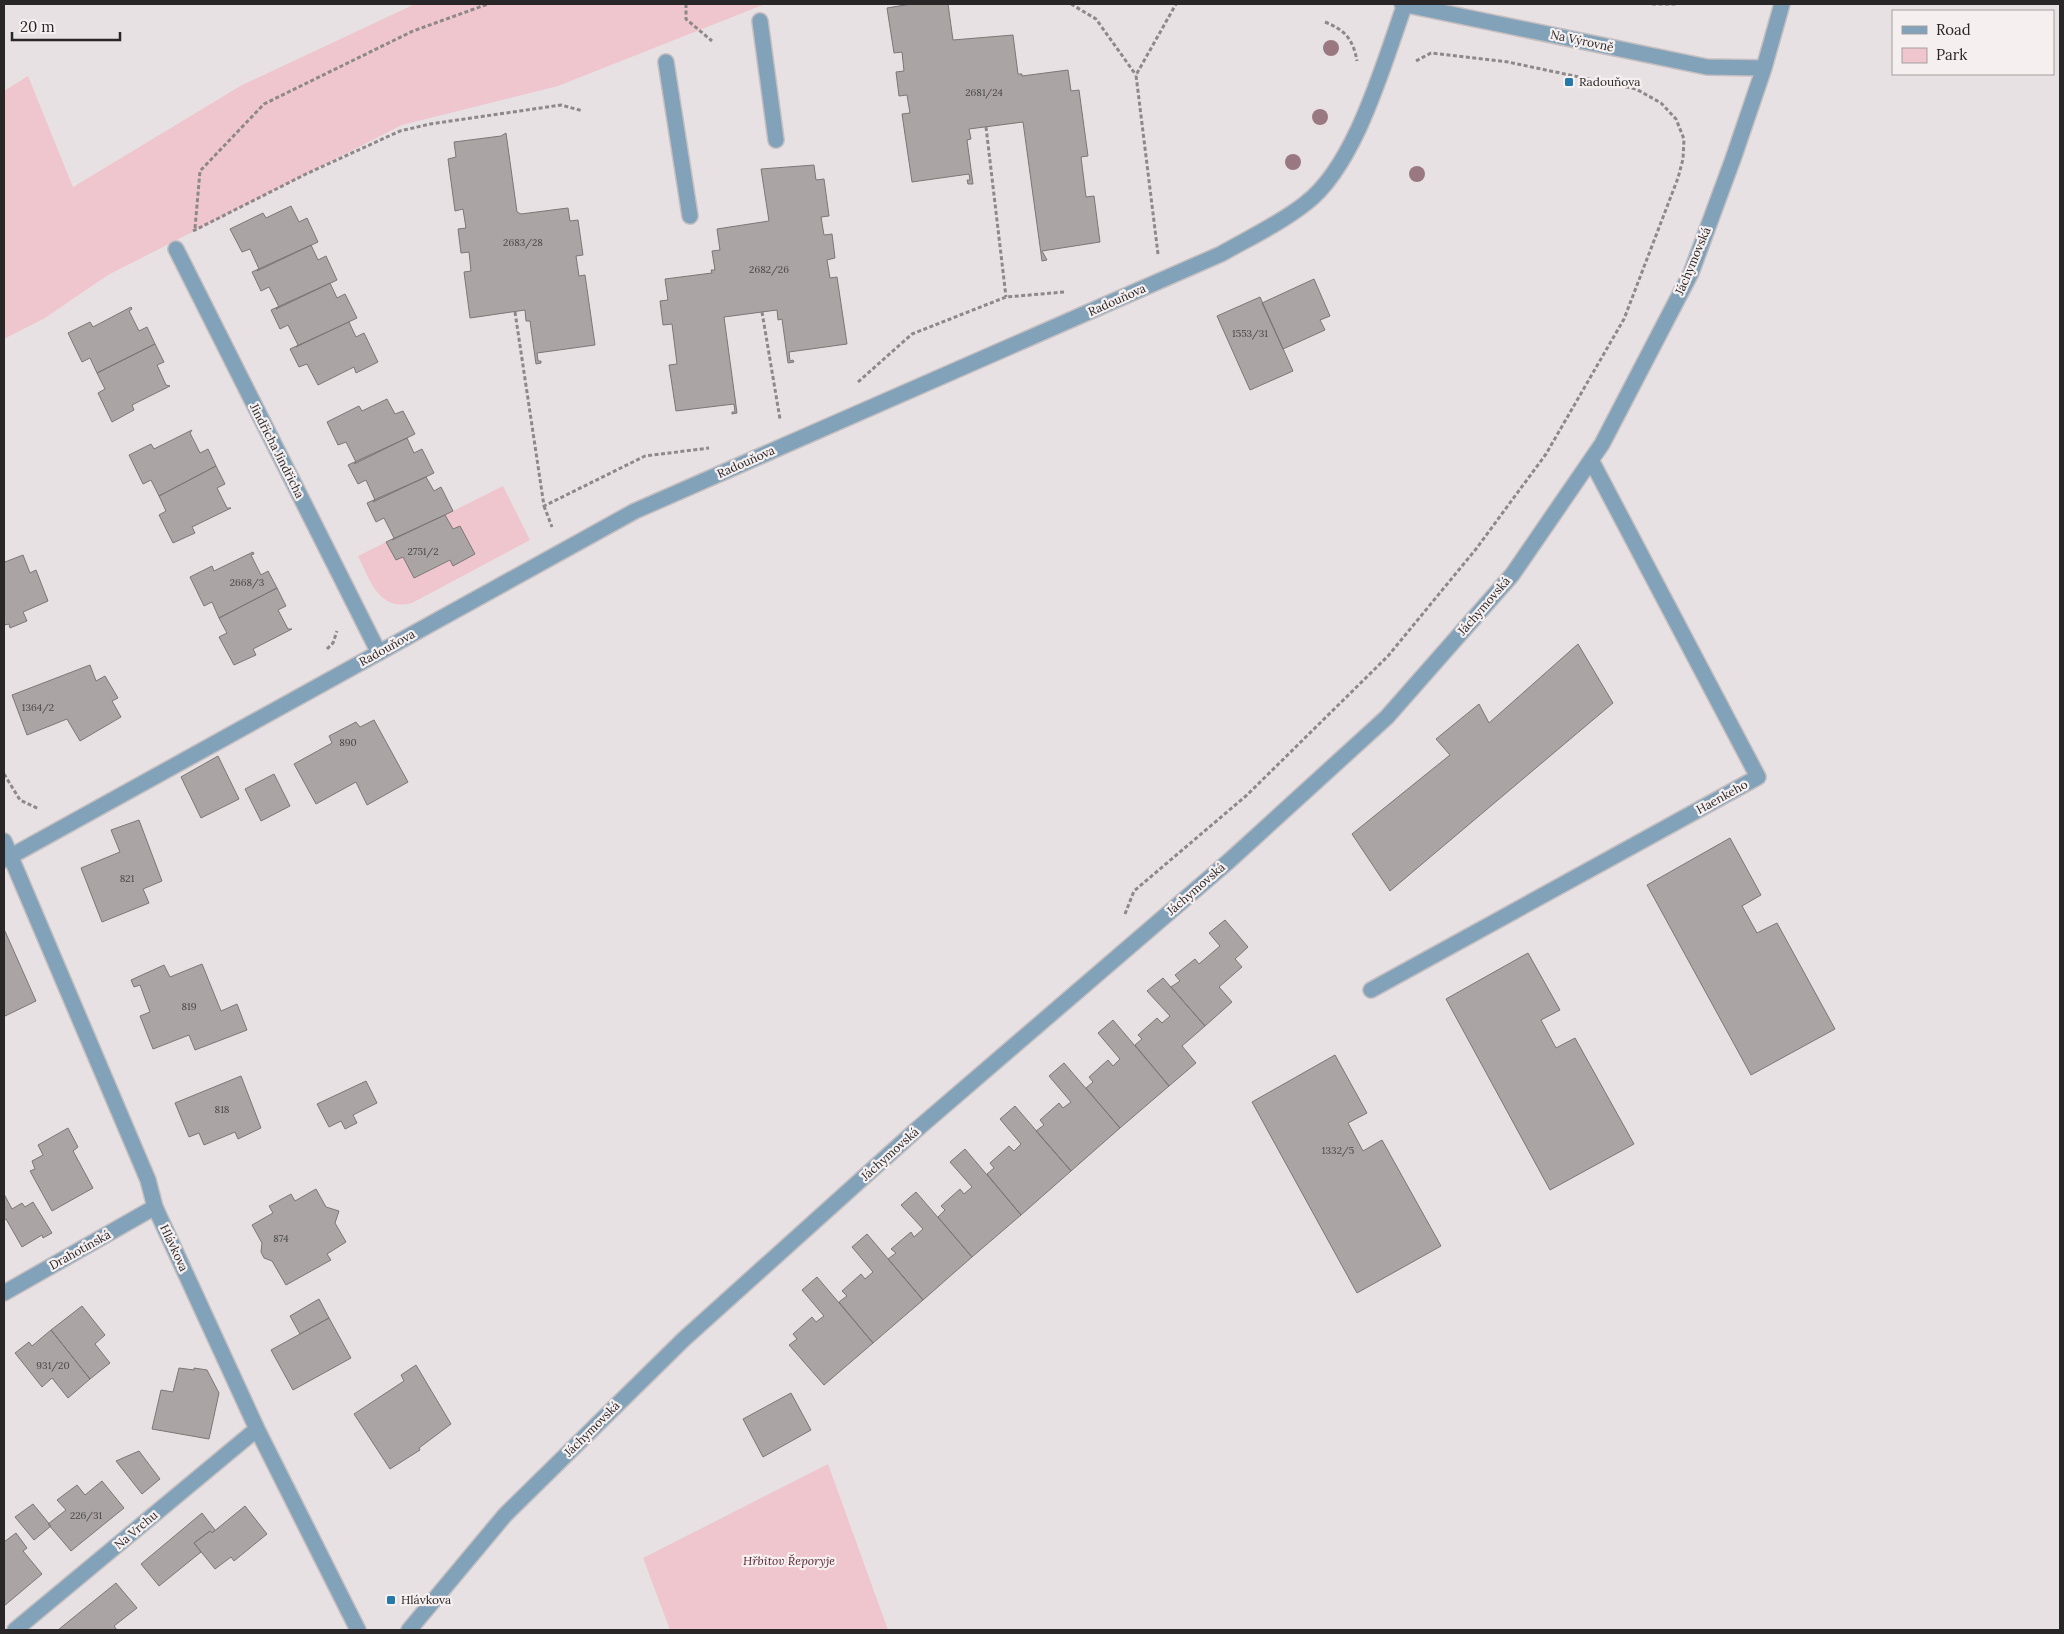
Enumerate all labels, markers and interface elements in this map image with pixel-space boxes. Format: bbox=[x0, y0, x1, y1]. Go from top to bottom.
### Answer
scale bar bbox=[12, 10, 120, 42]
legend bbox=[1892, 10, 2054, 75]
text: 20 m bbox=[20, 17, 55, 36]
text: Road bbox=[1936, 20, 1971, 39]
street label: Na Výrovně bbox=[1549, 26, 1616, 55]
text: Park bbox=[1936, 45, 1967, 64]
place label: Radouňova bbox=[1579, 74, 1640, 89]
marker: Radouňova bbox=[1563, 76, 1575, 88]
house number: 2681/24 bbox=[965, 86, 1003, 99]
street label: Jáchymovská bbox=[1671, 225, 1714, 298]
house number: 2683/28 bbox=[503, 236, 543, 249]
house number: 2682/26 bbox=[749, 263, 789, 276]
street label: Radouňova bbox=[1086, 280, 1148, 319]
house number: 1553/31 bbox=[1232, 327, 1268, 340]
street label: Jindřicha Jindřicha bbox=[247, 400, 308, 501]
street label: Radouňova bbox=[715, 442, 777, 481]
house number: 2751/2 bbox=[407, 545, 439, 558]
street label: Jáchymovská bbox=[1454, 573, 1513, 639]
house number: 2668/3 bbox=[230, 576, 265, 589]
street label: Radouňova bbox=[356, 626, 417, 669]
house number: 1364/2 bbox=[22, 701, 54, 714]
house number: 890 bbox=[339, 736, 357, 749]
street label: Haenkeho bbox=[1693, 776, 1750, 817]
street label: Jáchymovská bbox=[1163, 859, 1228, 919]
house number: 821 bbox=[120, 872, 135, 885]
house number: 819 bbox=[181, 1000, 197, 1013]
house number: 818 bbox=[215, 1103, 230, 1116]
street label: Jáchymovská bbox=[857, 1124, 922, 1184]
house number: 1332/5 bbox=[1322, 1144, 1354, 1157]
street label: Hlávkova bbox=[157, 1222, 192, 1274]
street label: Drahotínská bbox=[46, 1227, 113, 1273]
house number: 874 bbox=[273, 1232, 289, 1245]
house number: 931/20 bbox=[36, 1359, 70, 1372]
street label: Jáchymovská bbox=[560, 1398, 622, 1460]
street label: Na Vrchu bbox=[111, 1507, 160, 1552]
house number: 226/31 bbox=[70, 1509, 102, 1522]
park label: Hřbitov Řeporyje bbox=[743, 1553, 835, 1568]
place label: Hlávkova bbox=[401, 1592, 451, 1607]
marker: Hlávkova bbox=[385, 1594, 397, 1606]

